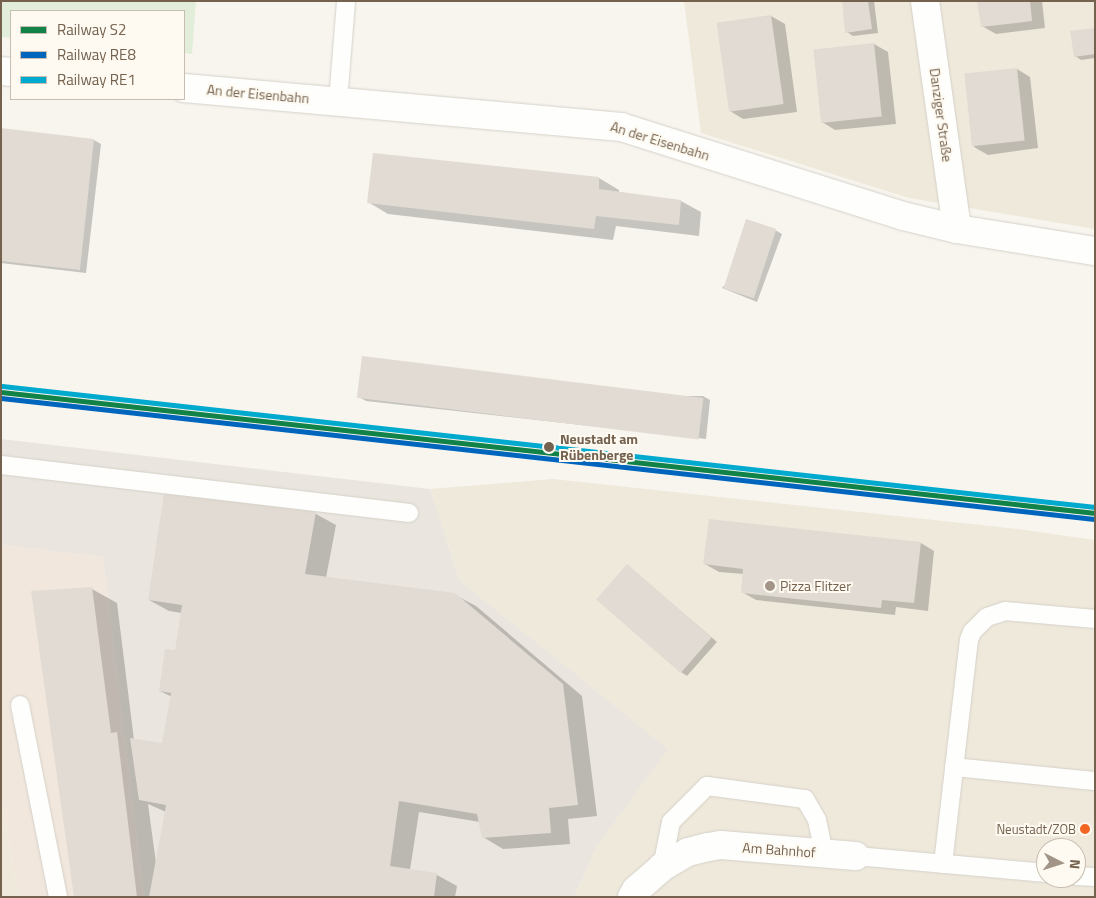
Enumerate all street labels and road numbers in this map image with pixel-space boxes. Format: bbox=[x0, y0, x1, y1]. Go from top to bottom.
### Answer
street label: Danziger Straße bbox=[926, 67, 956, 163]
street label: An der Eisenbahn bbox=[206, 81, 310, 107]
street label: An der Eisenbahn bbox=[608, 118, 712, 164]
street label: Am Bahnhof bbox=[742, 839, 816, 861]

